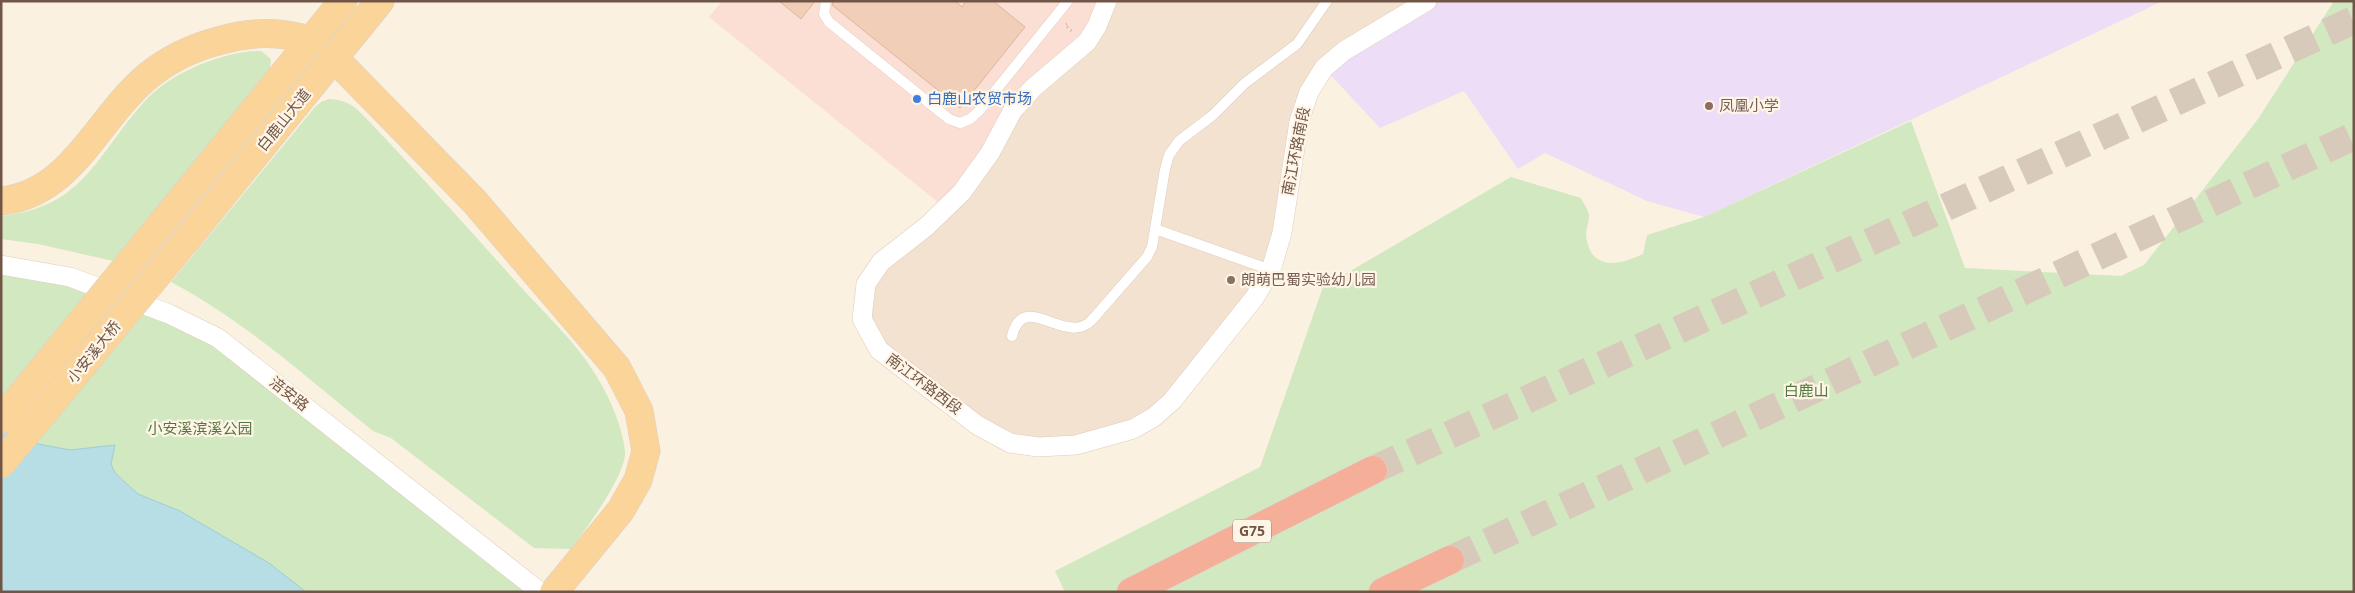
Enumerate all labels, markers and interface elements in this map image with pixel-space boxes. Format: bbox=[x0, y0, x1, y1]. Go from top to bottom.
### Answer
street label: 白鹿山大道 bbox=[252, 84, 315, 155]
place label: 白鹿山农贸市场 bbox=[927, 88, 1032, 108]
marker: 白鹿山农贸市场 bbox=[911, 93, 923, 105]
place label: 凤凰小学 bbox=[1719, 95, 1779, 115]
marker: 凤凰小学 bbox=[1703, 100, 1715, 112]
street label: 南江环路南段 bbox=[1277, 105, 1313, 197]
place label: 朗萌巴蜀实验幼儿园 bbox=[1241, 269, 1376, 289]
marker: 朗萌巴蜀实验幼儿园 bbox=[1225, 274, 1237, 286]
street label: 小安溪大桥 bbox=[62, 316, 125, 387]
street label: 南江环路西段 bbox=[883, 348, 967, 418]
street label: 涪安路 bbox=[266, 371, 314, 415]
park label: 白鹿山 bbox=[1783, 380, 1829, 400]
park label: 小安溪滨溪公园 bbox=[147, 418, 253, 438]
road number: G75 bbox=[1233, 520, 1271, 542]

